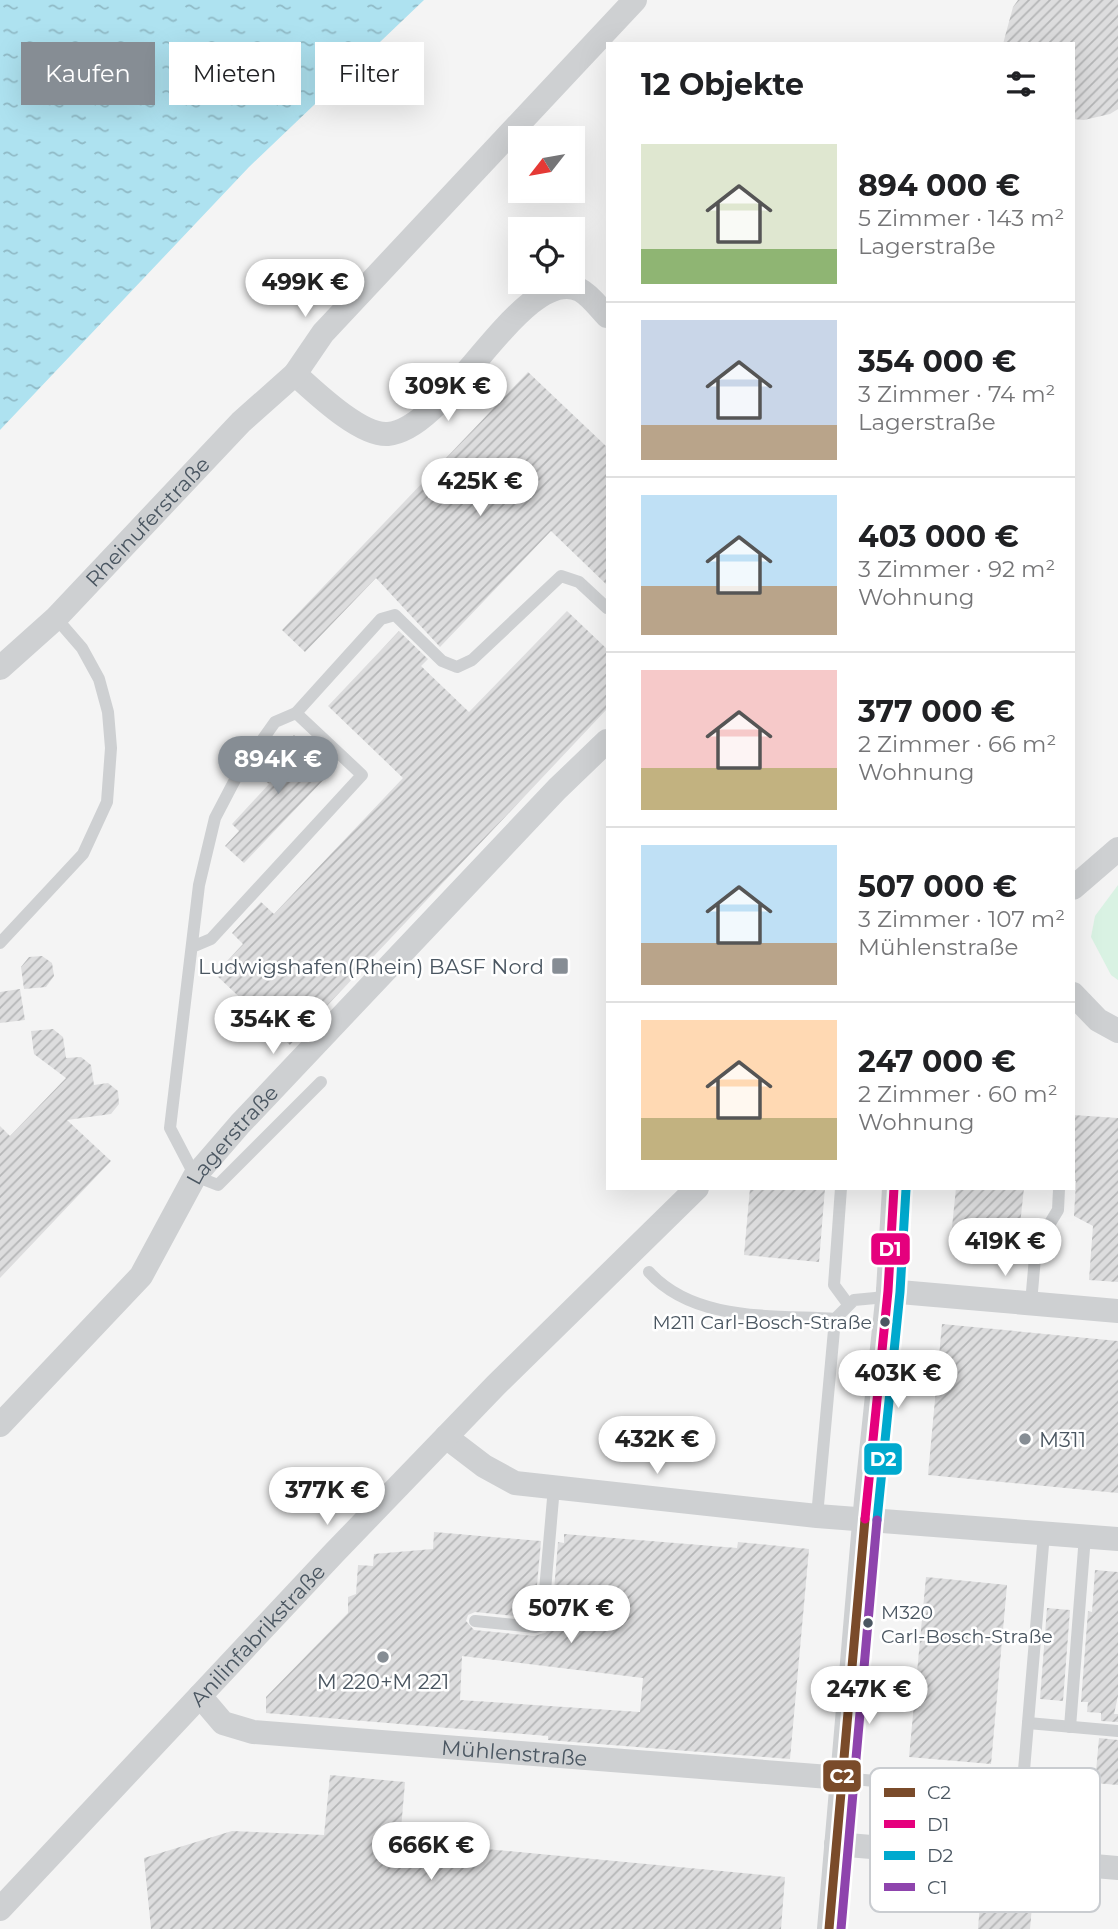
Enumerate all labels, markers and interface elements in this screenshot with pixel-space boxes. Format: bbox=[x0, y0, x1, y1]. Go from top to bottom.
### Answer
chip: Kaufen bbox=[21, 42, 155, 105]
chip: Mieten bbox=[169, 42, 301, 105]
chip: Filter bbox=[315, 42, 424, 105]
icon: filters bbox=[1002, 65, 1040, 103]
text: 12 Objekte bbox=[641, 66, 804, 103]
north arrow bbox=[508, 126, 584, 203]
map controls bbox=[508, 126, 585, 294]
text: 894 000 € bbox=[858, 167, 1020, 204]
icon: home bbox=[697, 172, 781, 256]
text: 5 Zimmer · 143 m² bbox=[858, 204, 1064, 232]
button: locate bbox=[508, 217, 585, 294]
text: Lagerstraße bbox=[858, 232, 996, 260]
pin: 499K € bbox=[248, 260, 362, 319]
text: 499K € bbox=[261, 268, 349, 296]
text: 354 000 € bbox=[858, 343, 1016, 380]
icon: home bbox=[697, 348, 781, 432]
pin: 309K € bbox=[391, 364, 505, 423]
text: 309K € bbox=[405, 372, 491, 400]
text: 3 Zimmer · 74 m² bbox=[858, 380, 1056, 408]
text: Lagerstraße bbox=[858, 408, 996, 436]
street label: Rheinuferstraße bbox=[80, 451, 215, 592]
pin: 425K € bbox=[423, 458, 537, 518]
text: 425K € bbox=[437, 467, 523, 495]
text: 403 000 € bbox=[858, 518, 1019, 555]
icon: home bbox=[697, 523, 781, 607]
text: 3 Zimmer · 92 m² bbox=[858, 555, 1055, 583]
text: Wohnung bbox=[858, 583, 975, 611]
text: 377 000 € bbox=[858, 693, 1015, 730]
icon: home bbox=[697, 698, 781, 782]
text: 2 Zimmer · 66 m² bbox=[858, 730, 1056, 758]
pin: 894K € bbox=[221, 736, 335, 796]
text: 894K € bbox=[234, 745, 322, 773]
text: Wohnung bbox=[858, 758, 975, 786]
text: 507 000 € bbox=[858, 868, 1017, 905]
icon: home bbox=[697, 873, 781, 957]
text: 3 Zimmer · 107 m² bbox=[858, 905, 1065, 933]
text: Mühlenstraße bbox=[858, 933, 1018, 961]
place label: Ludwigshafen(Rhein) BASF Nord bbox=[198, 954, 544, 979]
marker: Ludwigshafen(Rhein) BASF Nord bbox=[550, 956, 570, 976]
pin: 354K € bbox=[216, 996, 330, 1056]
text: 354K € bbox=[230, 1005, 316, 1033]
text: 247 000 € bbox=[858, 1043, 1016, 1080]
icon: home bbox=[697, 1048, 781, 1132]
street label: Lagerstraße bbox=[180, 1080, 283, 1189]
text: 2 Zimmer · 60 m² bbox=[858, 1080, 1058, 1108]
text: Wohnung bbox=[858, 1108, 975, 1136]
pin: 419K € bbox=[948, 1218, 1062, 1278]
text: 419K € bbox=[964, 1227, 1046, 1255]
line badge: D1 bbox=[870, 1232, 911, 1266]
text: D1 bbox=[879, 1238, 901, 1261]
place label: M211 Carl-Bosch-Straße bbox=[653, 1311, 872, 1334]
marker: M211 Carl-Bosch-Straße bbox=[878, 1315, 892, 1329]
pin: 403K € bbox=[841, 1350, 955, 1410]
text: 403K € bbox=[854, 1359, 942, 1387]
pin: 432K € bbox=[600, 1416, 714, 1476]
text: 432K € bbox=[615, 1425, 699, 1453]
place label: M311 bbox=[1039, 1427, 1086, 1452]
marker: M311 bbox=[1017, 1431, 1033, 1447]
line badge: D2 bbox=[863, 1442, 903, 1476]
text: D2 bbox=[870, 1448, 896, 1471]
pin: 377K € bbox=[270, 1468, 384, 1527]
text: 377K € bbox=[285, 1476, 369, 1504]
street label: Anilinfabrikstraße bbox=[185, 1559, 330, 1711]
pin: 507K € bbox=[514, 1586, 628, 1645]
text: 507K € bbox=[528, 1594, 614, 1622]
place label: M320 Carl-Bosch-Straße bbox=[881, 1601, 1053, 1648]
marker: M320 Carl-Bosch-Straße bbox=[861, 1616, 875, 1630]
marker: M 220+M 221 bbox=[375, 1649, 391, 1665]
pin: 247K € bbox=[812, 1666, 926, 1726]
place label: M 220+M 221 bbox=[317, 1669, 449, 1694]
text: 247K € bbox=[827, 1675, 911, 1703]
street label: Mühlenstraße bbox=[440, 1734, 588, 1771]
line badge: C2 bbox=[822, 1759, 862, 1793]
text: C2 bbox=[830, 1765, 854, 1788]
legend bbox=[870, 1768, 1100, 1912]
text: C2 bbox=[927, 1781, 951, 1804]
text: D1 bbox=[927, 1813, 949, 1836]
pin: 666K € bbox=[374, 1822, 488, 1882]
text: 666K € bbox=[388, 1831, 474, 1859]
text: D2 bbox=[927, 1844, 954, 1867]
text: C1 bbox=[927, 1876, 948, 1899]

